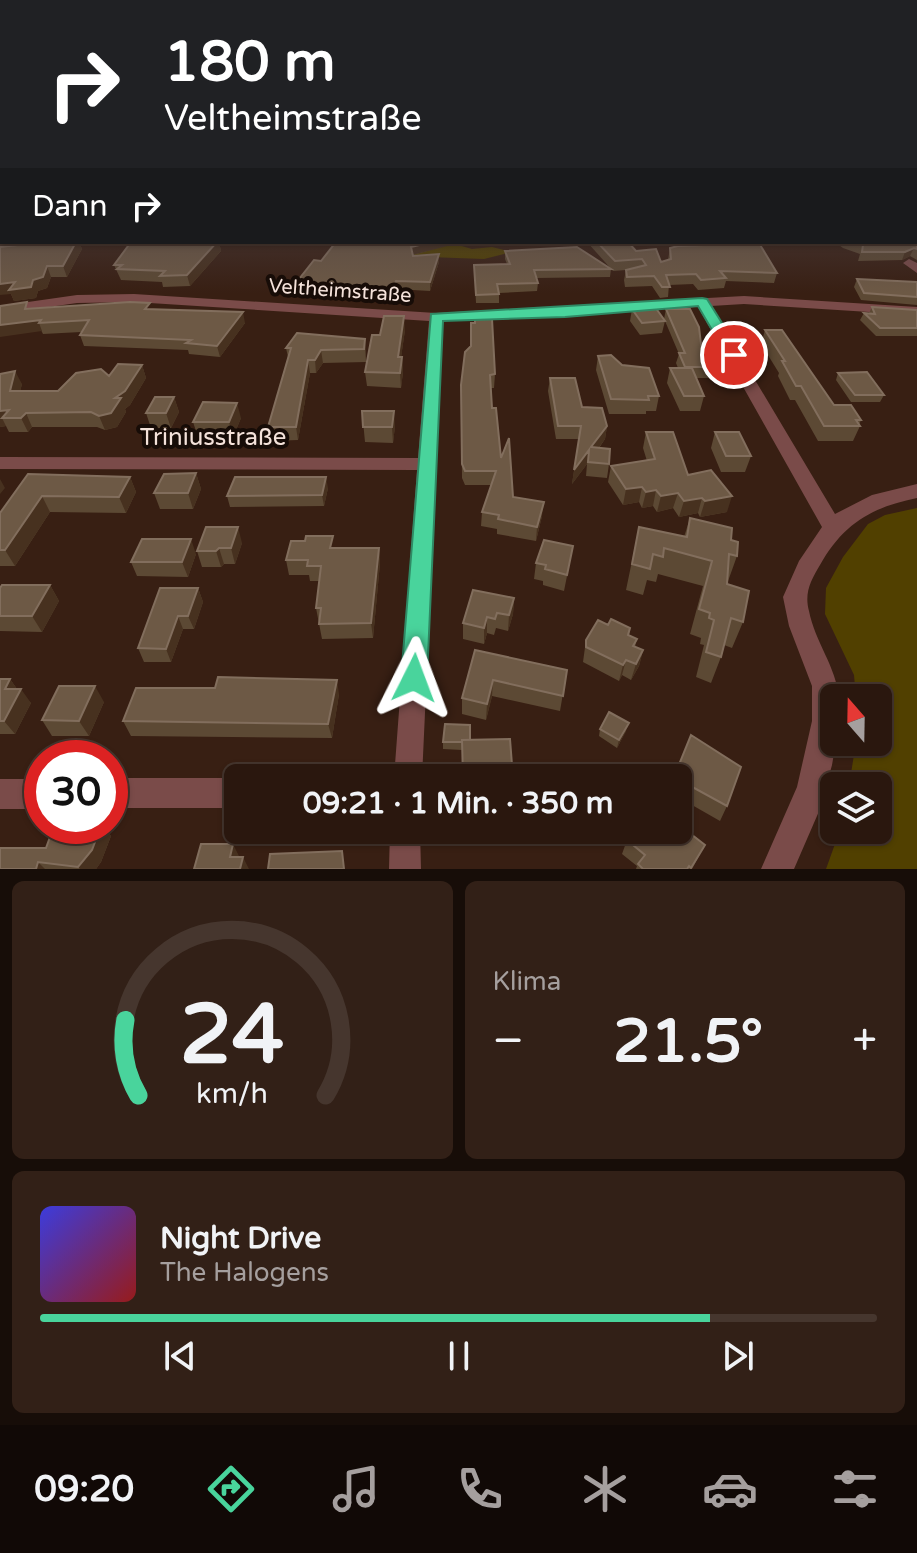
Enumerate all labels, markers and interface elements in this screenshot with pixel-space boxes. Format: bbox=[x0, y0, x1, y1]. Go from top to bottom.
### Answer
text: 180 m bbox=[164, 29, 335, 96]
icon: right bbox=[32, 32, 136, 136]
text: Veltheimstraße bbox=[164, 97, 422, 140]
icon: right bbox=[124, 184, 168, 228]
text: Dann bbox=[32, 188, 108, 225]
street label: Veltheimstraße bbox=[268, 274, 412, 308]
pin bbox=[700, 321, 768, 389]
icon: arrive bbox=[712, 333, 756, 377]
street label: Triniusstraße bbox=[140, 423, 286, 452]
position arrow bbox=[372, 636, 456, 720]
north arrow bbox=[820, 684, 892, 756]
map controls bbox=[820, 684, 892, 844]
speed limit sign: 30 bbox=[24, 740, 128, 844]
button: layers bbox=[820, 772, 892, 844]
text: 09:21 · 1 Min. · 350 m bbox=[303, 785, 613, 822]
text: Klima bbox=[493, 966, 561, 997]
text: 24 bbox=[180, 986, 284, 1086]
text: 21.5° bbox=[613, 1006, 763, 1078]
text: − bbox=[493, 1015, 524, 1068]
text: + bbox=[852, 1015, 877, 1068]
text: km/h bbox=[196, 1077, 268, 1111]
text: Night Drive bbox=[160, 1220, 321, 1257]
text: The Halogens bbox=[160, 1257, 329, 1288]
icon: previous bbox=[158, 1334, 202, 1378]
icon: pause bbox=[437, 1334, 481, 1378]
icon: next bbox=[716, 1334, 760, 1378]
icon: directions bbox=[203, 1461, 259, 1517]
icon: music bbox=[328, 1461, 384, 1517]
icon: phone bbox=[452, 1461, 508, 1517]
icon: climate bbox=[577, 1461, 633, 1517]
icon: car bbox=[702, 1461, 758, 1517]
icon: filters bbox=[827, 1461, 883, 1517]
text: 09:20 bbox=[34, 1468, 134, 1511]

